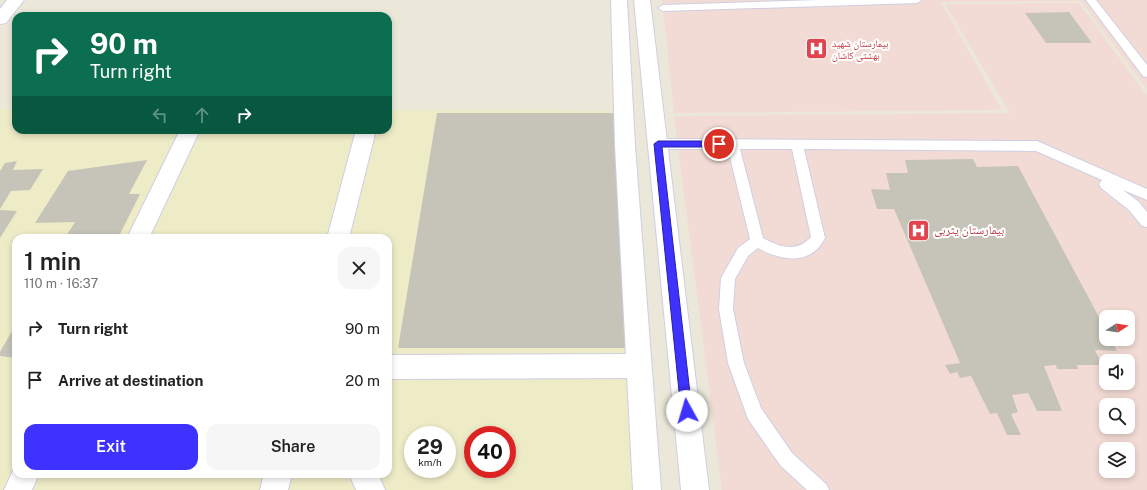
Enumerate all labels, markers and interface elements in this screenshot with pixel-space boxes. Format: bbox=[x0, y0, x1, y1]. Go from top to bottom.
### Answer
text: 90 m bbox=[90, 27, 158, 60]
icon: right bbox=[24, 28, 76, 80]
hospital icon: بیمارستان شهید بهشتی کاشان bbox=[804, 36, 830, 62]
place label: بیمارستان شهید بهشتی کاشان bbox=[832, 37, 889, 62]
text: Turn right bbox=[90, 61, 172, 82]
icon: left bbox=[149, 104, 171, 126]
icon: ahead bbox=[191, 104, 213, 126]
icon: right bbox=[233, 104, 255, 126]
pin bbox=[702, 127, 736, 161]
icon: arrive bbox=[708, 133, 730, 155]
hospital icon: بیمارستان یثربی bbox=[905, 217, 931, 243]
place label: بیمارستان یثربی bbox=[934, 223, 1004, 237]
text: 1 min bbox=[24, 247, 81, 275]
button: close bbox=[338, 247, 380, 289]
text: 110 m · 16:37 bbox=[24, 276, 98, 291]
north arrow bbox=[1099, 310, 1135, 346]
map controls bbox=[1099, 310, 1135, 478]
icon: right bbox=[24, 317, 46, 339]
text: Turn right bbox=[58, 320, 128, 337]
text: 90 m bbox=[345, 320, 380, 337]
button: sound bbox=[1099, 354, 1135, 390]
icon: arrive bbox=[24, 369, 46, 391]
text: Arrive at destination bbox=[58, 372, 203, 389]
text: 20 m bbox=[345, 372, 380, 389]
position arrow bbox=[666, 390, 708, 432]
button: search bbox=[1099, 398, 1135, 434]
button: Exit bbox=[24, 424, 198, 470]
button: Share bbox=[206, 424, 380, 470]
speed limit sign: 40 bbox=[464, 426, 516, 478]
text: 29 bbox=[417, 435, 443, 459]
button: layers bbox=[1099, 442, 1135, 478]
text: km/h bbox=[418, 456, 442, 468]

